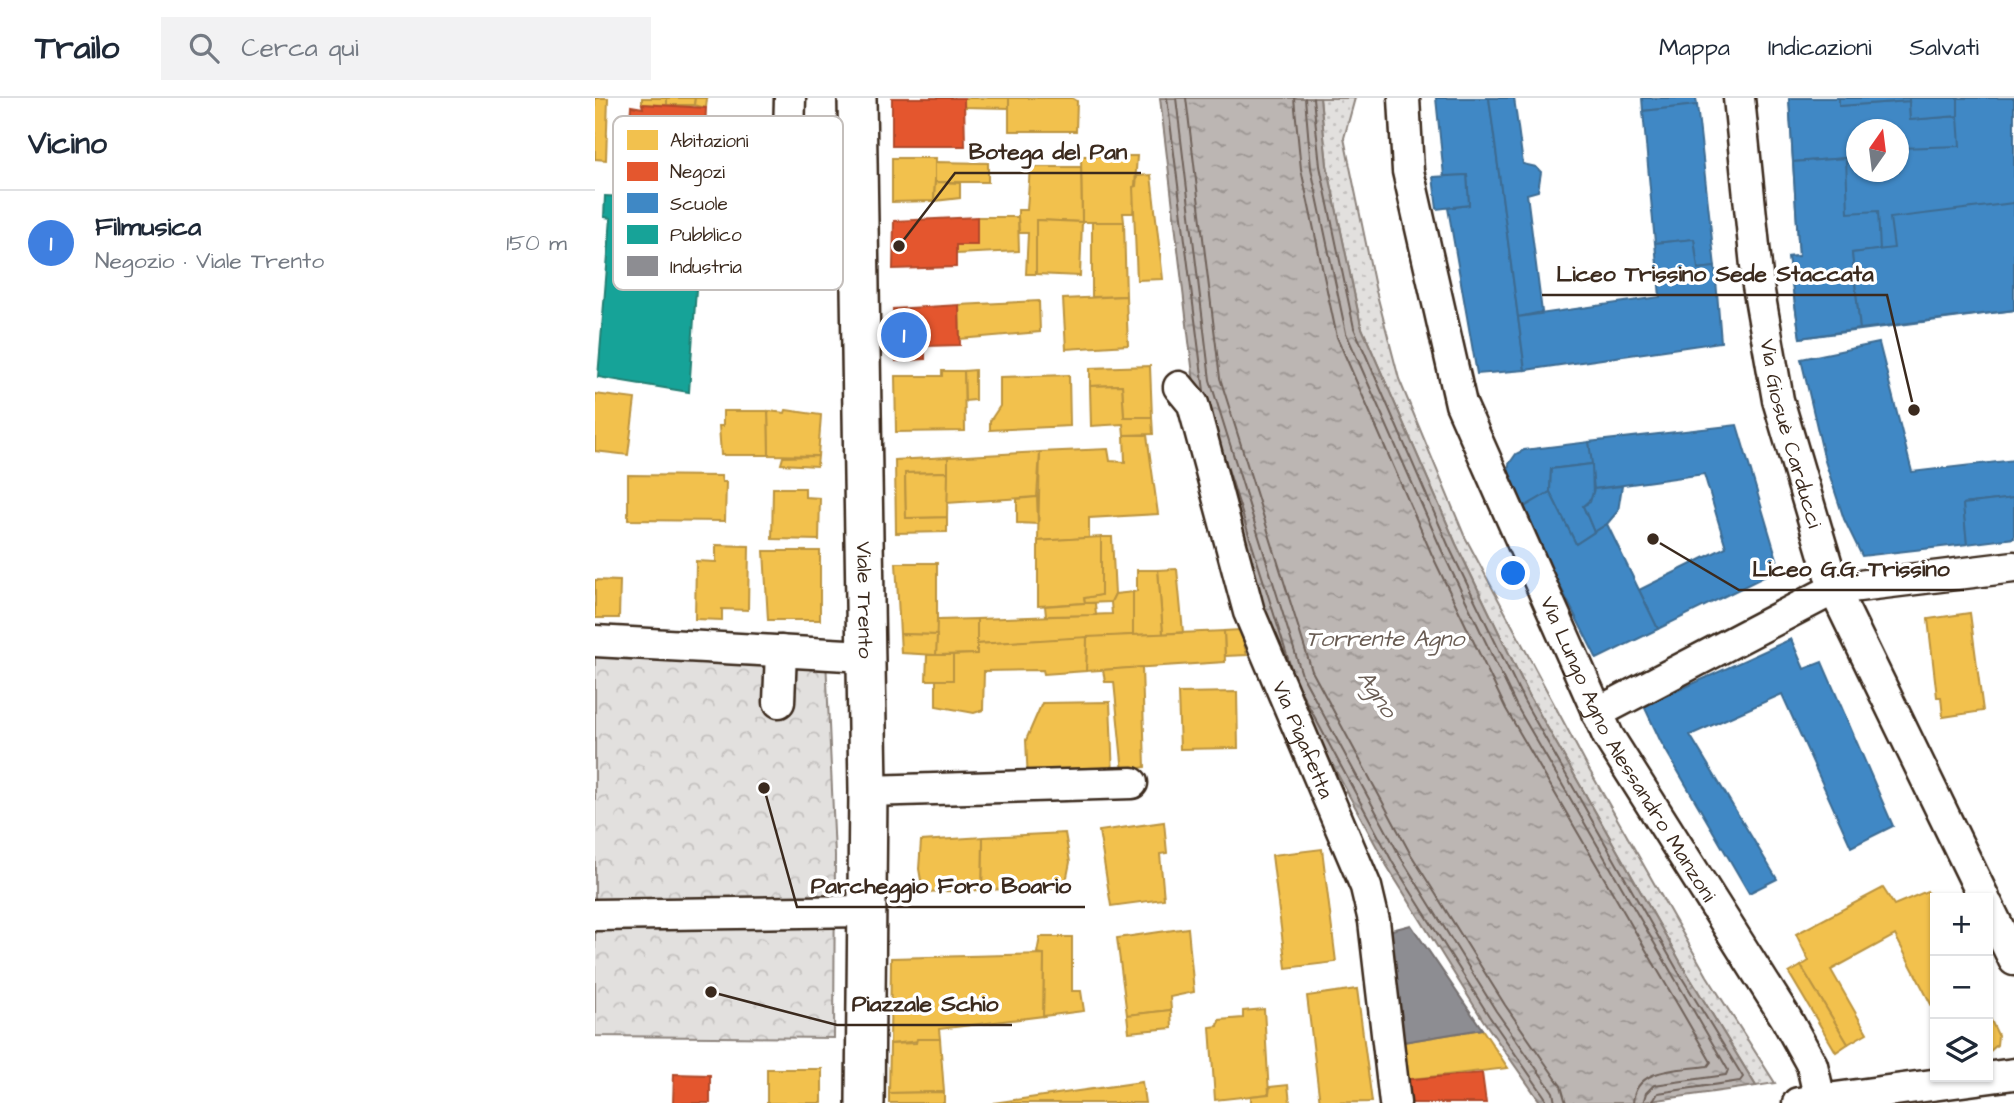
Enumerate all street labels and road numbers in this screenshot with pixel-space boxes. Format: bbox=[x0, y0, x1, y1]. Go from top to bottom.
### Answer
street label: Via Giosuè Carducci bbox=[1753, 337, 1830, 531]
street label: Viale Trento bbox=[850, 541, 880, 659]
street label: Via Lungo Agno Alessandro Manzoni bbox=[1533, 592, 1723, 907]
street label: Via Pigafetta bbox=[1265, 676, 1341, 803]

